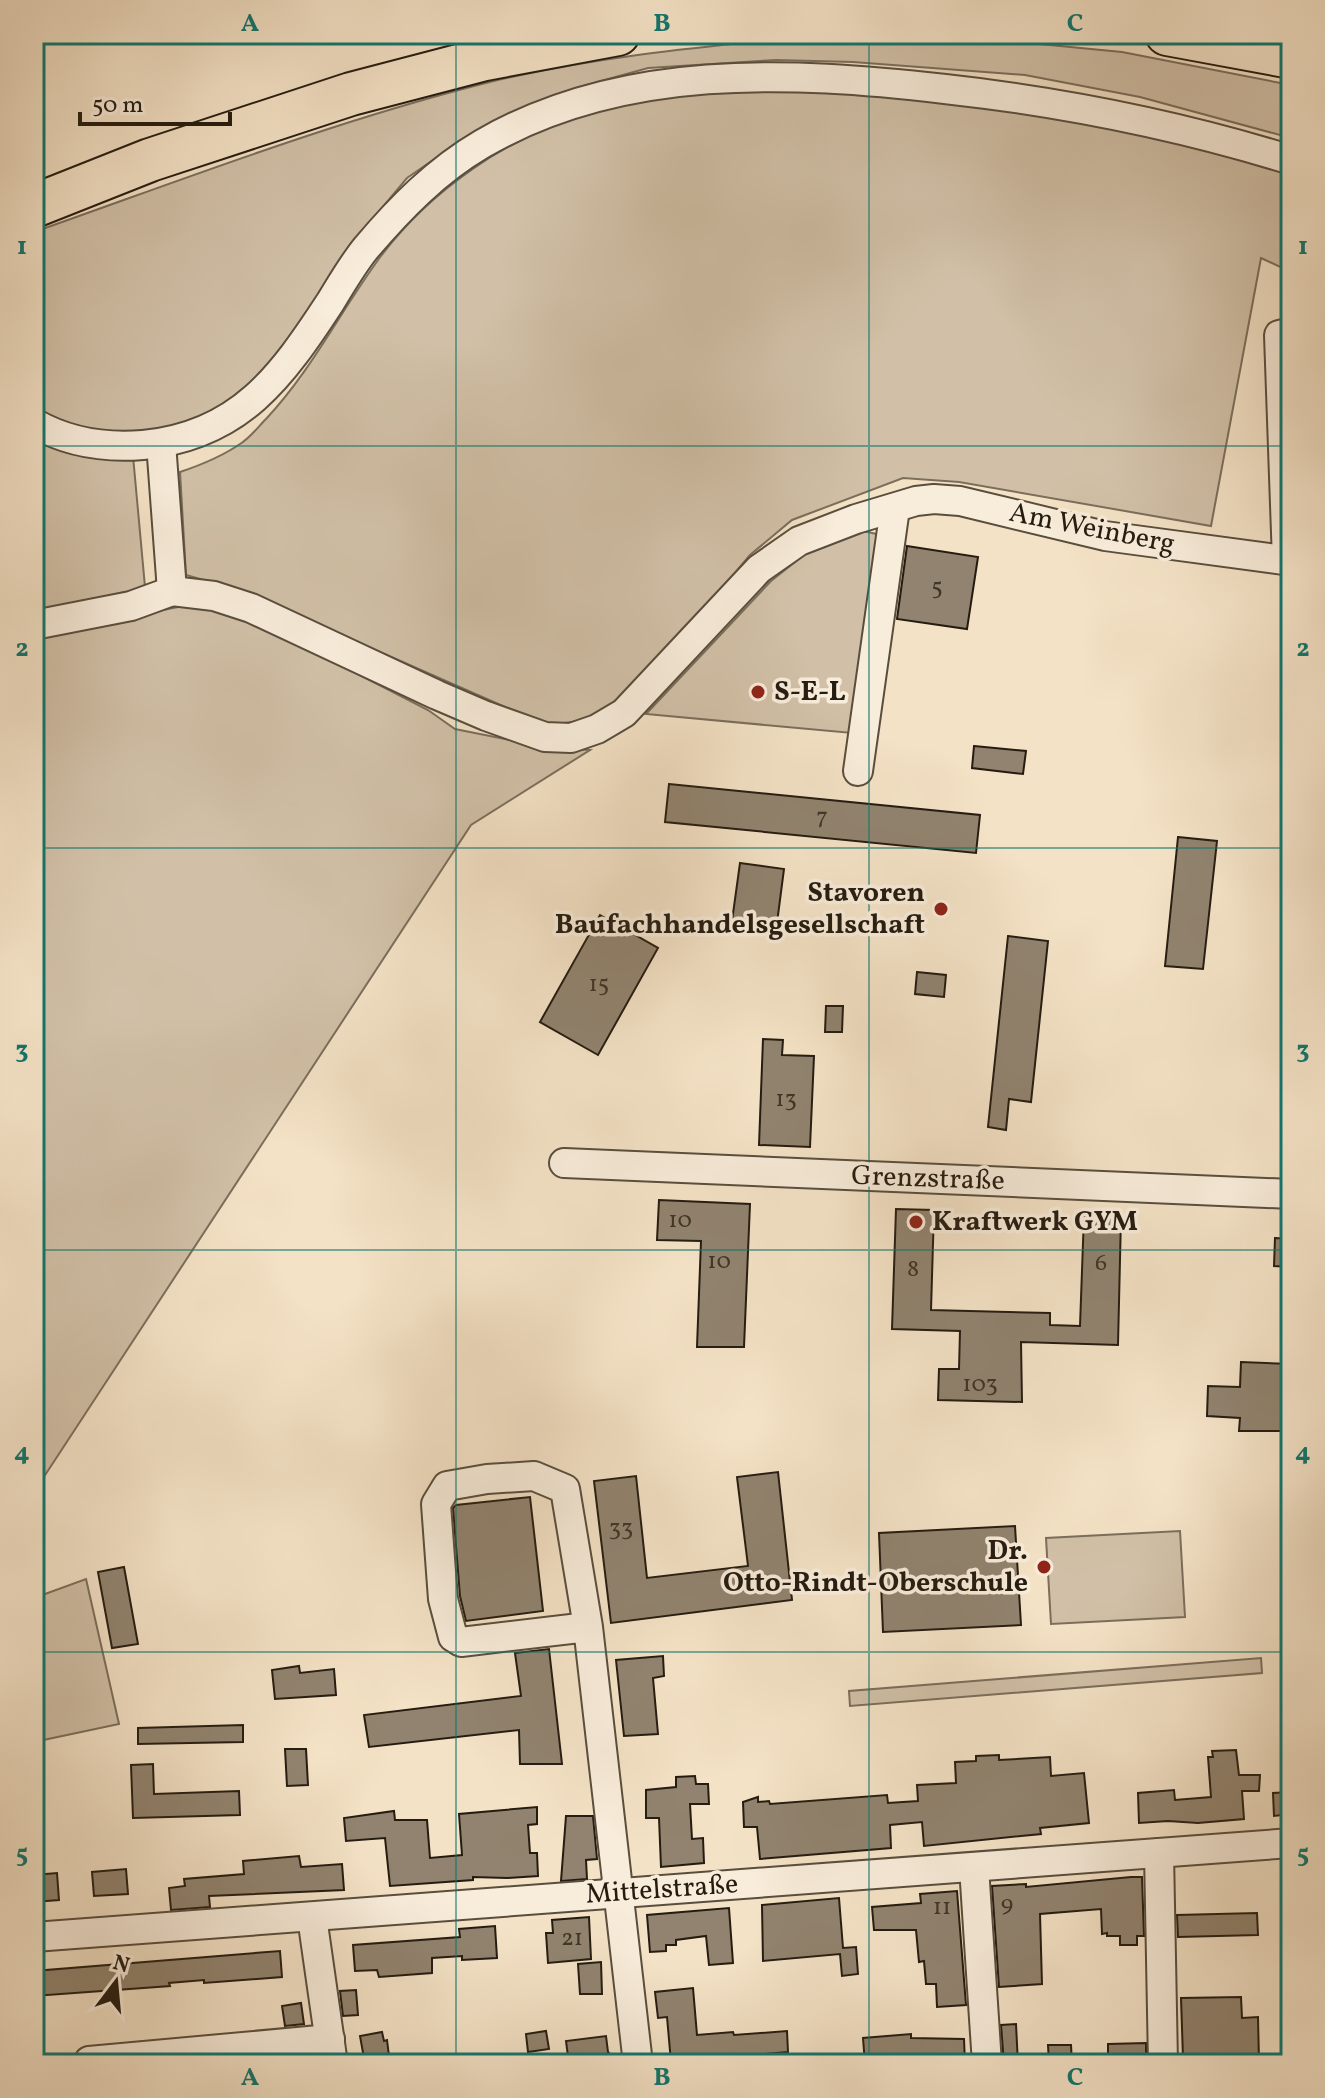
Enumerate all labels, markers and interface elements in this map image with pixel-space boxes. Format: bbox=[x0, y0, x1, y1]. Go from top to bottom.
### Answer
text: A bbox=[241, 6, 260, 42]
text: B bbox=[653, 6, 671, 42]
text: C bbox=[1067, 6, 1083, 42]
scale bar bbox=[80, 76, 230, 126]
text: 50 m bbox=[92, 89, 144, 123]
text: 1 bbox=[17, 229, 27, 265]
text: 1 bbox=[1298, 229, 1308, 265]
street label: Am Weinberg bbox=[1006, 494, 1178, 564]
house number: 5 bbox=[931, 571, 943, 605]
text: 2 bbox=[15, 631, 29, 667]
text: 2 bbox=[1296, 631, 1310, 667]
place label: S-E-L bbox=[774, 673, 846, 712]
marker: S-E-L bbox=[749, 683, 767, 701]
house number: 7 bbox=[816, 801, 828, 835]
place label: Stavoren Baufachhandelsgesellschaft bbox=[555, 874, 925, 945]
marker: Stavoren Baufachhandelsgesellschaft bbox=[932, 900, 950, 918]
house number: 15 bbox=[589, 968, 609, 1002]
text: 3 bbox=[15, 1033, 29, 1069]
text: 3 bbox=[1296, 1033, 1310, 1069]
house number: 13 bbox=[775, 1083, 797, 1117]
street label: Grenzstraße bbox=[850, 1157, 1006, 1201]
place label: Kraftwerk GYM bbox=[932, 1203, 1138, 1242]
house number: 10 bbox=[668, 1204, 692, 1238]
marker: Kraftwerk GYM bbox=[907, 1213, 925, 1231]
house number: 10 bbox=[707, 1245, 731, 1279]
house number: 6 bbox=[1095, 1247, 1107, 1281]
house number: 8 bbox=[907, 1253, 919, 1287]
house number: 103 bbox=[962, 1368, 998, 1402]
text: 4 bbox=[14, 1435, 30, 1471]
text: 4 bbox=[1295, 1435, 1311, 1471]
house number: 33 bbox=[609, 1512, 633, 1546]
place label: Dr. Otto-Rindt-Oberschule bbox=[723, 1532, 1028, 1603]
marker: Dr. Otto-Rindt-Oberschule bbox=[1035, 1558, 1053, 1576]
text: 5 bbox=[16, 1837, 28, 1873]
text: 5 bbox=[1297, 1837, 1309, 1873]
street label: Mittelstraße bbox=[584, 1865, 740, 1915]
house number: 9 bbox=[1001, 1888, 1013, 1922]
house number: 11 bbox=[933, 1891, 951, 1925]
house number: 21 bbox=[561, 1922, 583, 1956]
north arrow bbox=[76, 1942, 156, 2022]
text: N bbox=[109, 1948, 133, 1982]
text: A bbox=[241, 2060, 260, 2096]
text: B bbox=[653, 2060, 671, 2096]
text: C bbox=[1067, 2060, 1083, 2096]

